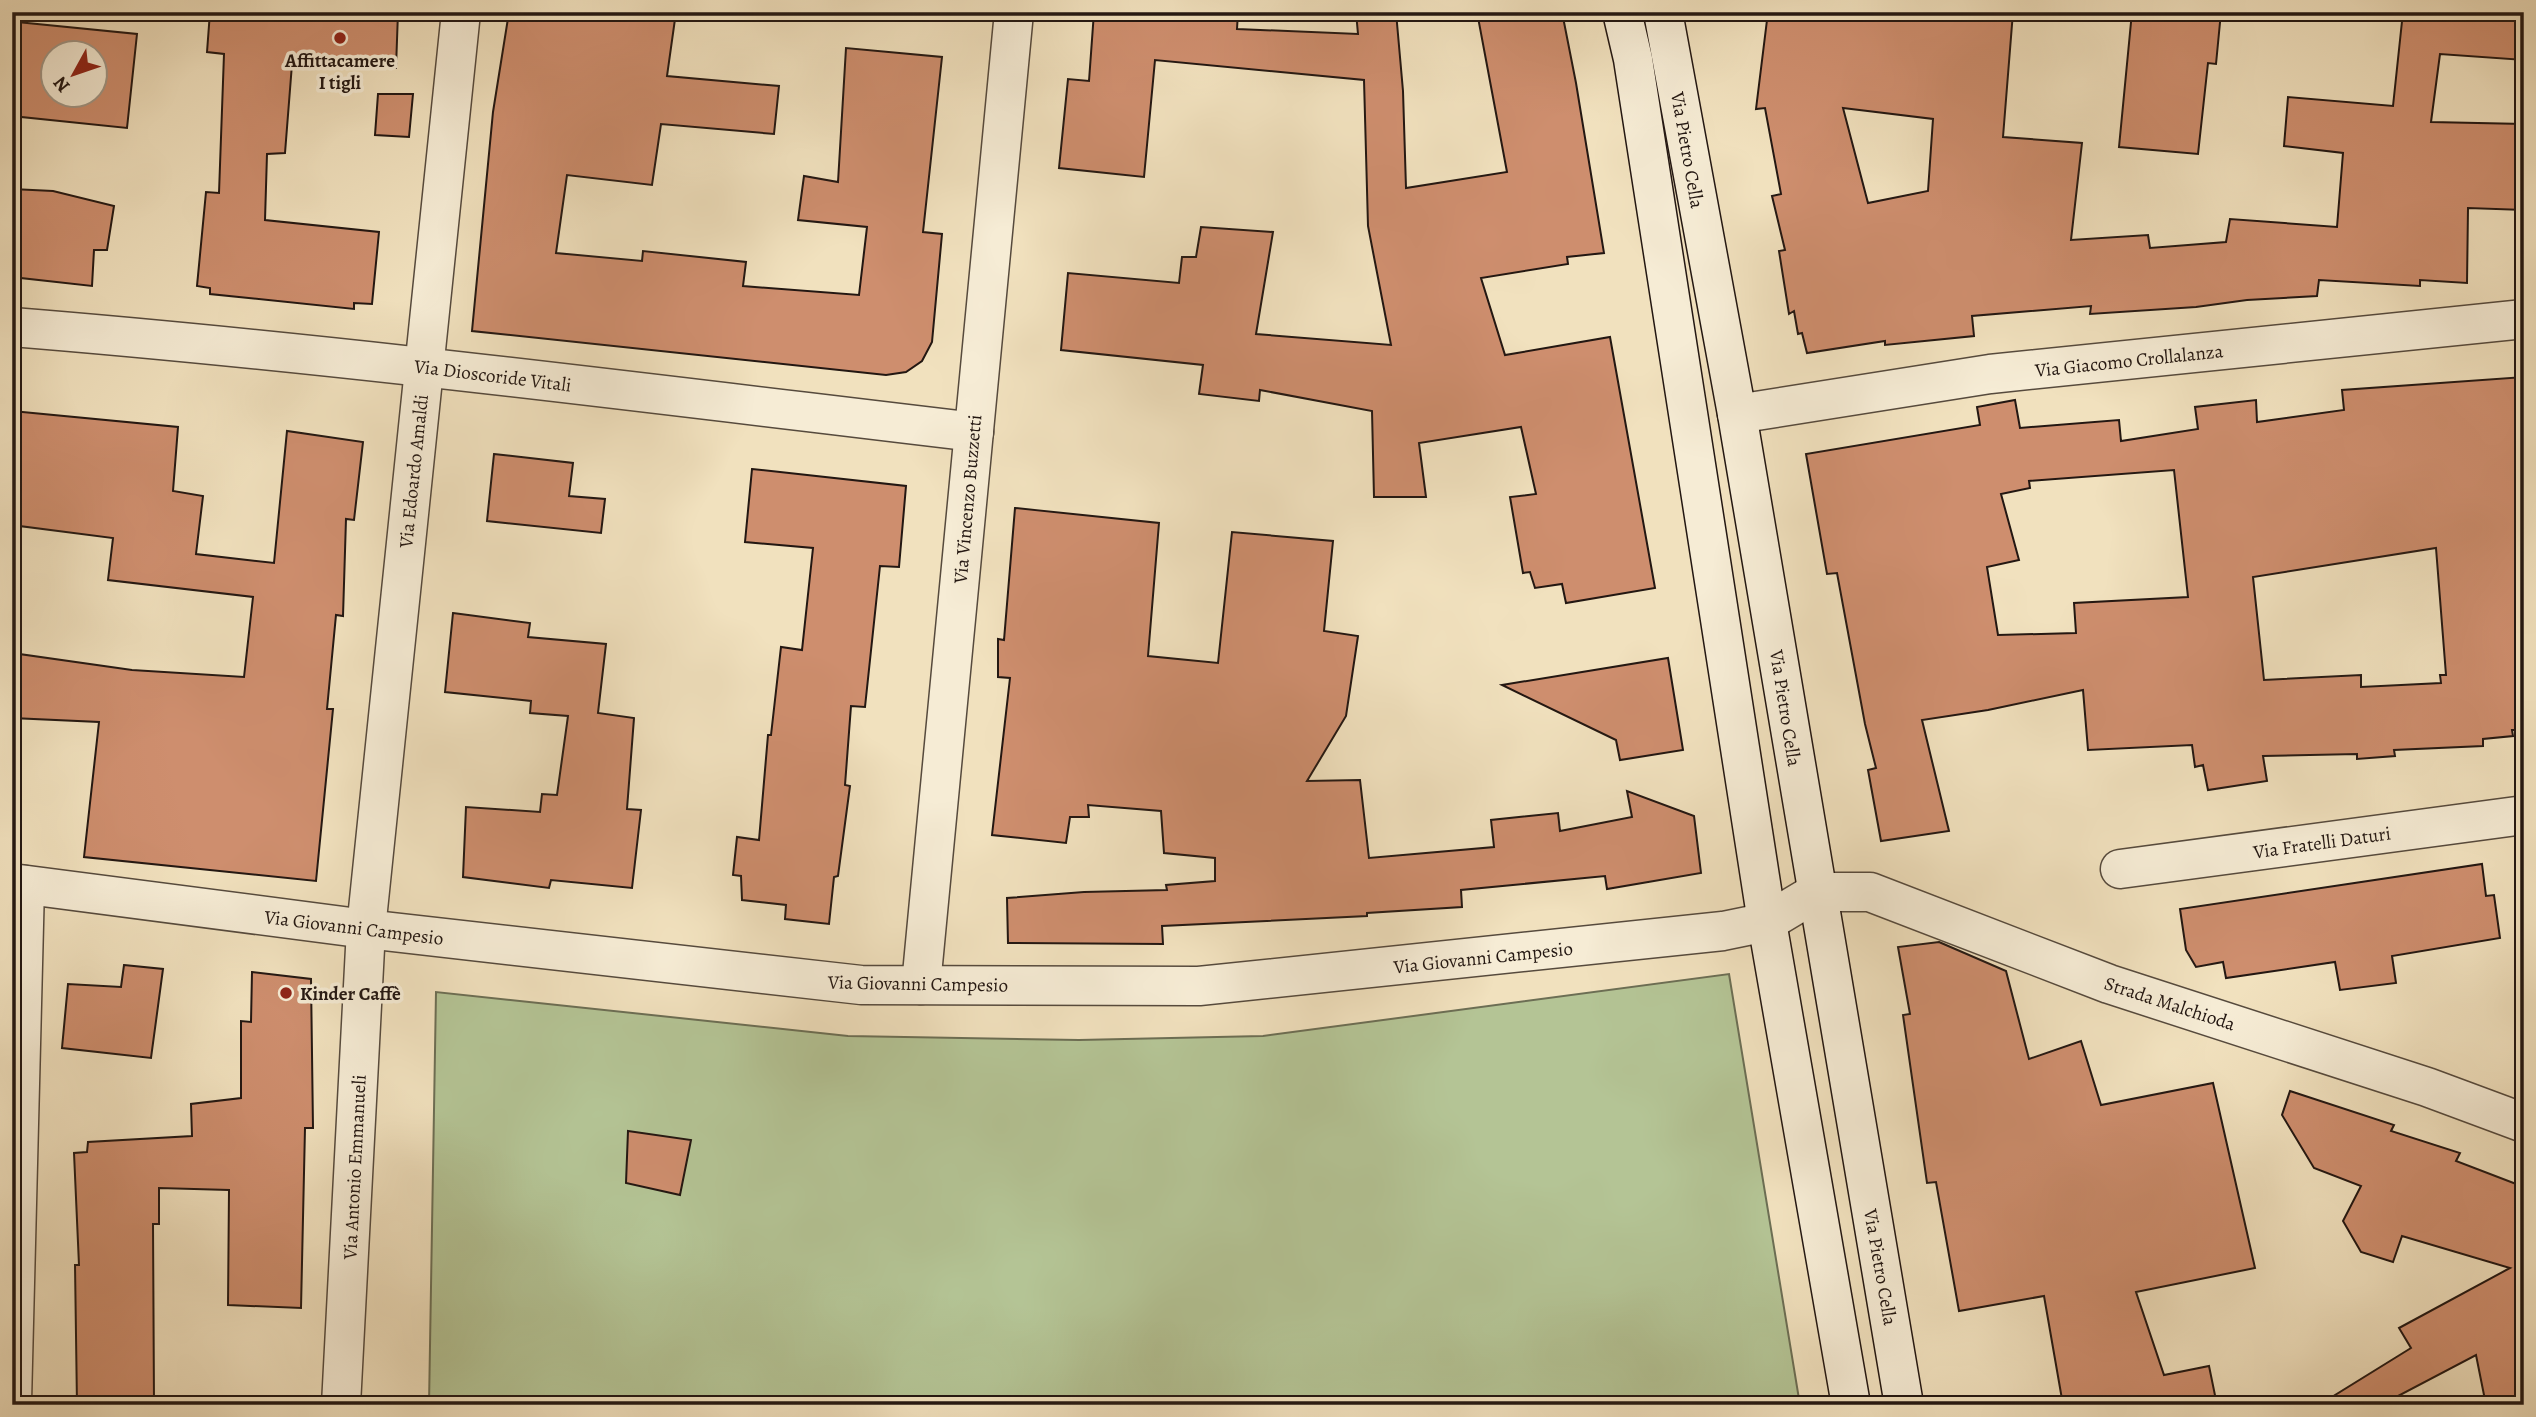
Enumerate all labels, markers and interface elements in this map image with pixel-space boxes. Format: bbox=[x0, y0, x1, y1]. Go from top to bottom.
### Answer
marker: Affittacamere I tigli bbox=[332, 30, 348, 46]
north arrow bbox=[38, 38, 108, 108]
place label: Affittacamere I tigli bbox=[284, 48, 395, 96]
text: N bbox=[47, 71, 76, 98]
street label: Via Pietro Cella bbox=[1664, 89, 1710, 211]
street label: Via Giacomo Crollalanza bbox=[2033, 338, 2225, 384]
street label: Via Dioscoride Vitali bbox=[412, 353, 573, 399]
street label: Via Edoardo Amaldi bbox=[393, 393, 435, 550]
street label: Via Vincenzo Buzzetti bbox=[948, 413, 988, 586]
street label: Via Pietro Cella bbox=[1763, 647, 1807, 768]
street label: Via Fratelli Daturi bbox=[2251, 820, 2393, 866]
street label: Via Giovanni Campesio bbox=[262, 904, 445, 952]
street label: Via Giovanni Campesio bbox=[1391, 936, 1574, 980]
street label: Via Giovanni Campesio bbox=[827, 969, 1008, 999]
street label: Strada Malchioda bbox=[2101, 970, 2239, 1037]
place label: Kinder Caffè bbox=[300, 981, 401, 1007]
marker: Kinder Caffè bbox=[278, 985, 294, 1001]
street label: Via Antonio Emmanueli bbox=[337, 1074, 373, 1261]
street label: Via Pietro Cella bbox=[1857, 1206, 1903, 1328]

